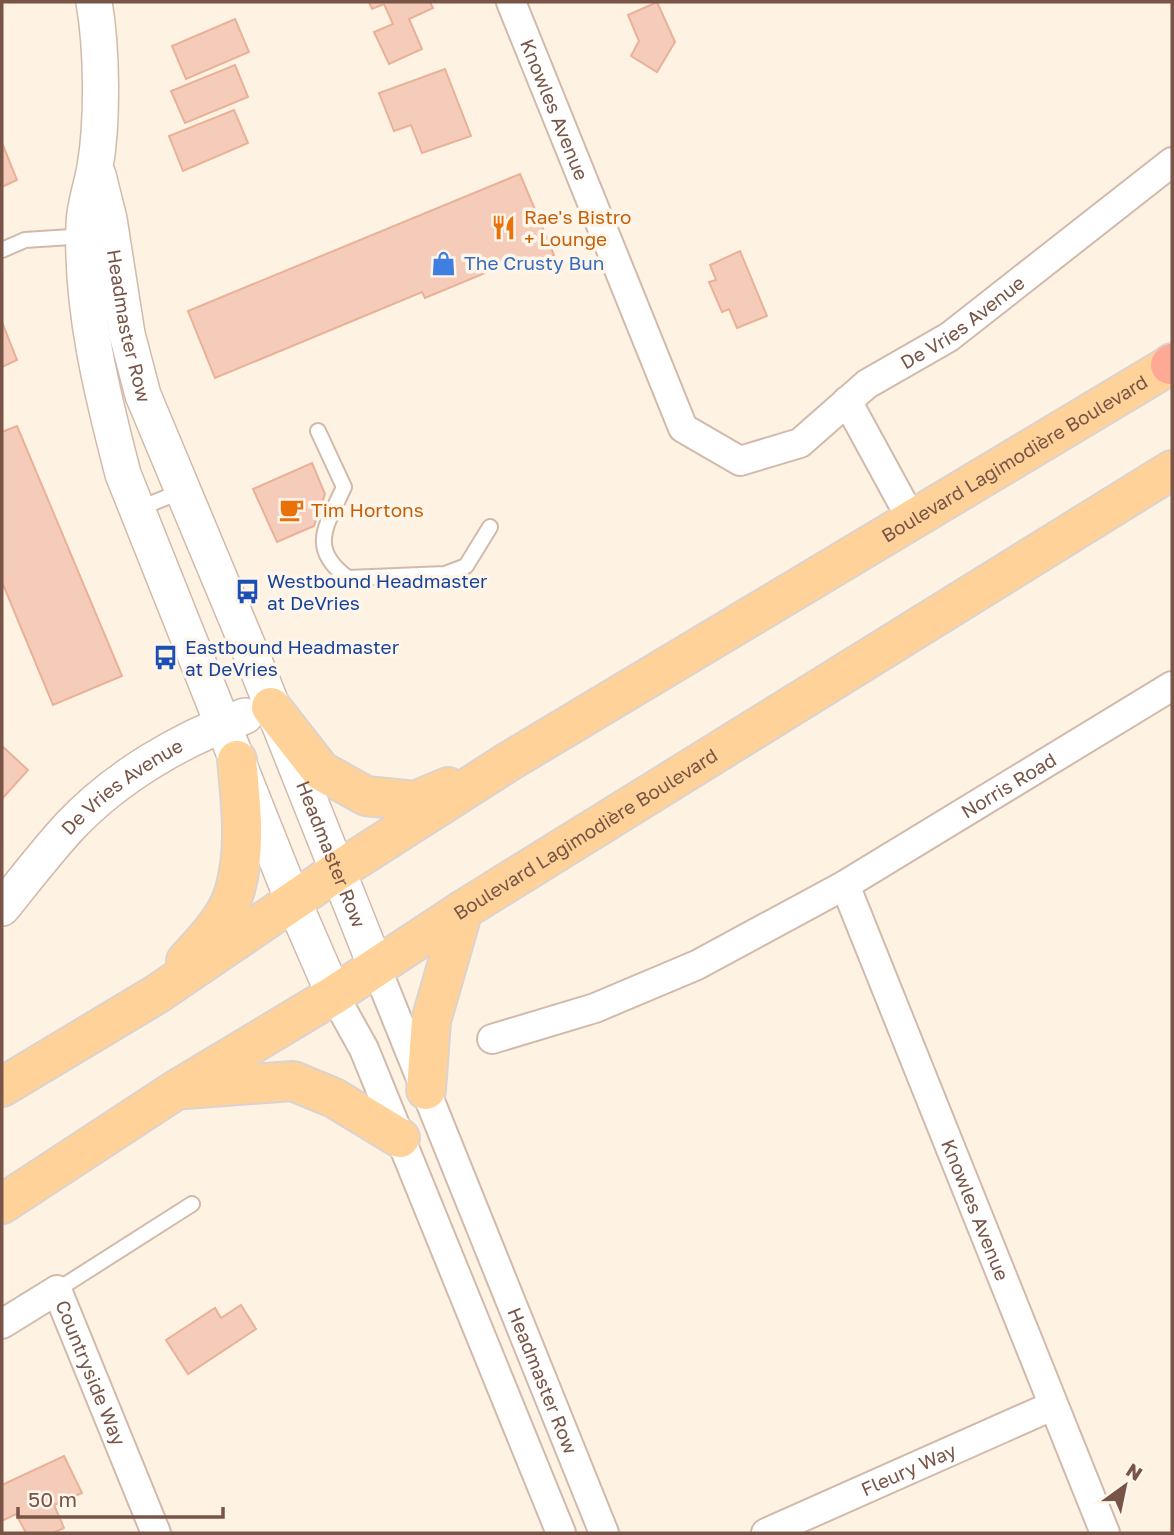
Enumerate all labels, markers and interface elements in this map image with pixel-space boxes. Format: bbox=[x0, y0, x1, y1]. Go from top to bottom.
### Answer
street label: Knowles Avenue bbox=[516, 35, 594, 183]
place label: Rae's Bistro + Lounge bbox=[524, 205, 631, 250]
restaurant icon: Rae's Bistro + Lounge bbox=[490, 214, 518, 242]
street label: Headmaster Row bbox=[103, 248, 156, 405]
shop icon: The Crusty Bun bbox=[430, 249, 458, 277]
place label: The Crusty Bun bbox=[464, 251, 604, 274]
street label: De Vries Avenue bbox=[896, 270, 1029, 373]
street label: Boulevard Lagimodière Boulevard bbox=[877, 369, 1151, 547]
cafe icon: Tim Hortons bbox=[277, 496, 305, 524]
place label: Tim Hortons bbox=[311, 498, 424, 521]
place label: Westbound Headmaster at DeVries bbox=[267, 569, 488, 614]
bus stop icon: Westbound Headmaster at DeVries bbox=[233, 578, 261, 606]
place label: Eastbound Headmaster at DeVries bbox=[185, 635, 400, 680]
bus stop icon: Eastbound Headmaster at DeVries bbox=[151, 644, 179, 672]
street label: De Vries Avenue bbox=[56, 733, 186, 839]
street label: Boulevard Lagimodière Boulevard bbox=[449, 743, 721, 924]
street label: Norris Road bbox=[957, 747, 1060, 823]
street label: Headmaster Row bbox=[292, 777, 371, 931]
street label: Knowles Avenue bbox=[937, 1136, 1014, 1284]
street label: Countryside Way bbox=[51, 1297, 131, 1449]
street label: Headmaster Row bbox=[503, 1304, 583, 1457]
street label: Fleury Way bbox=[857, 1438, 960, 1500]
north arrow bbox=[1090, 1451, 1160, 1521]
text: N bbox=[1122, 1458, 1147, 1485]
scale bar bbox=[18, 1476, 222, 1520]
text: 50 m bbox=[28, 1486, 77, 1512]

